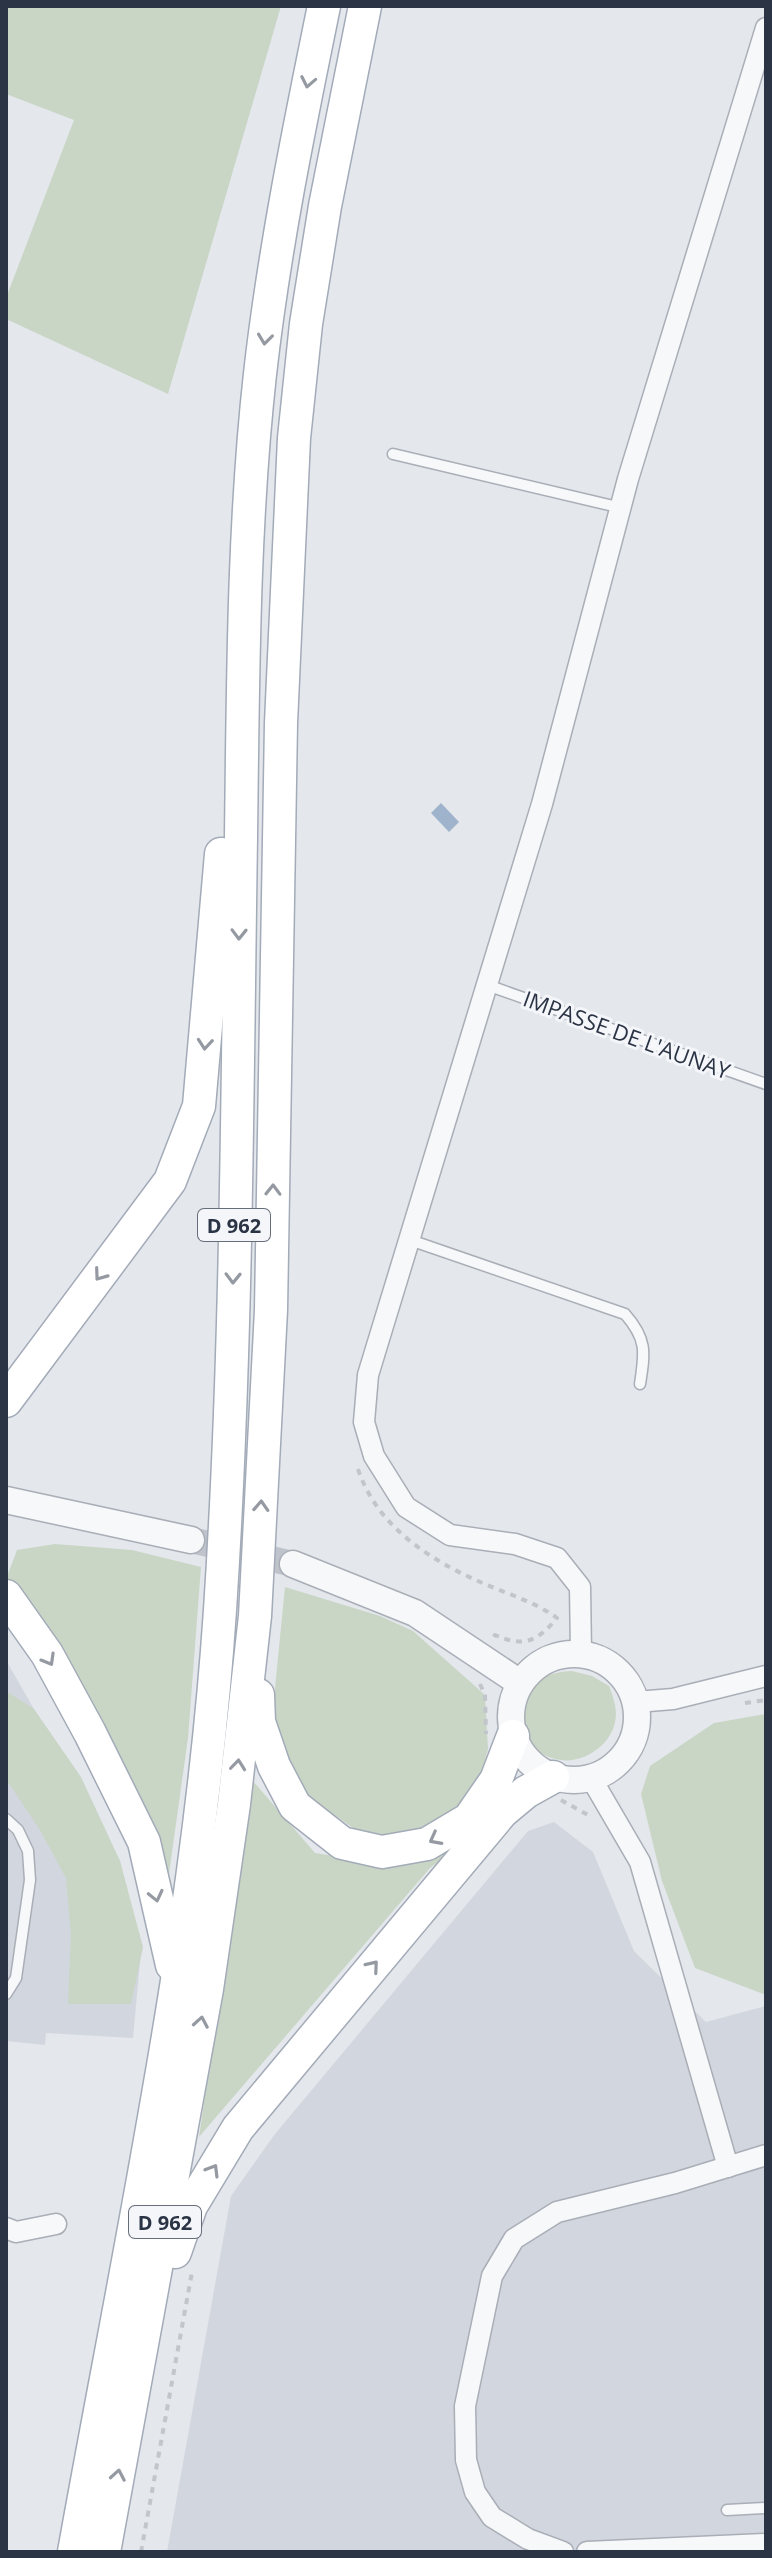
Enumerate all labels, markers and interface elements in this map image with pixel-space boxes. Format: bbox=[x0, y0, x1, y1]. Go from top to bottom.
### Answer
one-way arrow bbox=[301, 76, 318, 89]
one-way arrow bbox=[256, 333, 273, 346]
one-way arrow bbox=[231, 928, 248, 941]
street label: IMPASSE DE L'AUNAY bbox=[519, 983, 735, 1086]
one-way arrow bbox=[197, 1038, 214, 1051]
one-way arrow bbox=[264, 1183, 282, 1196]
road number: D 962 bbox=[198, 1209, 270, 1241]
one-way arrow bbox=[96, 1266, 110, 1281]
one-way arrow bbox=[224, 1272, 241, 1285]
one-way arrow bbox=[252, 1499, 269, 1512]
one-way arrow bbox=[40, 1651, 55, 1666]
one-way arrow bbox=[230, 1758, 247, 1771]
one-way arrow bbox=[429, 1829, 444, 1844]
one-way arrow bbox=[147, 1888, 164, 1902]
one-way arrow bbox=[363, 1961, 378, 1975]
one-way arrow bbox=[191, 2015, 208, 2029]
one-way arrow bbox=[203, 2164, 219, 2179]
road number: D 962 bbox=[129, 2206, 201, 2238]
one-way arrow bbox=[109, 2469, 126, 2482]

